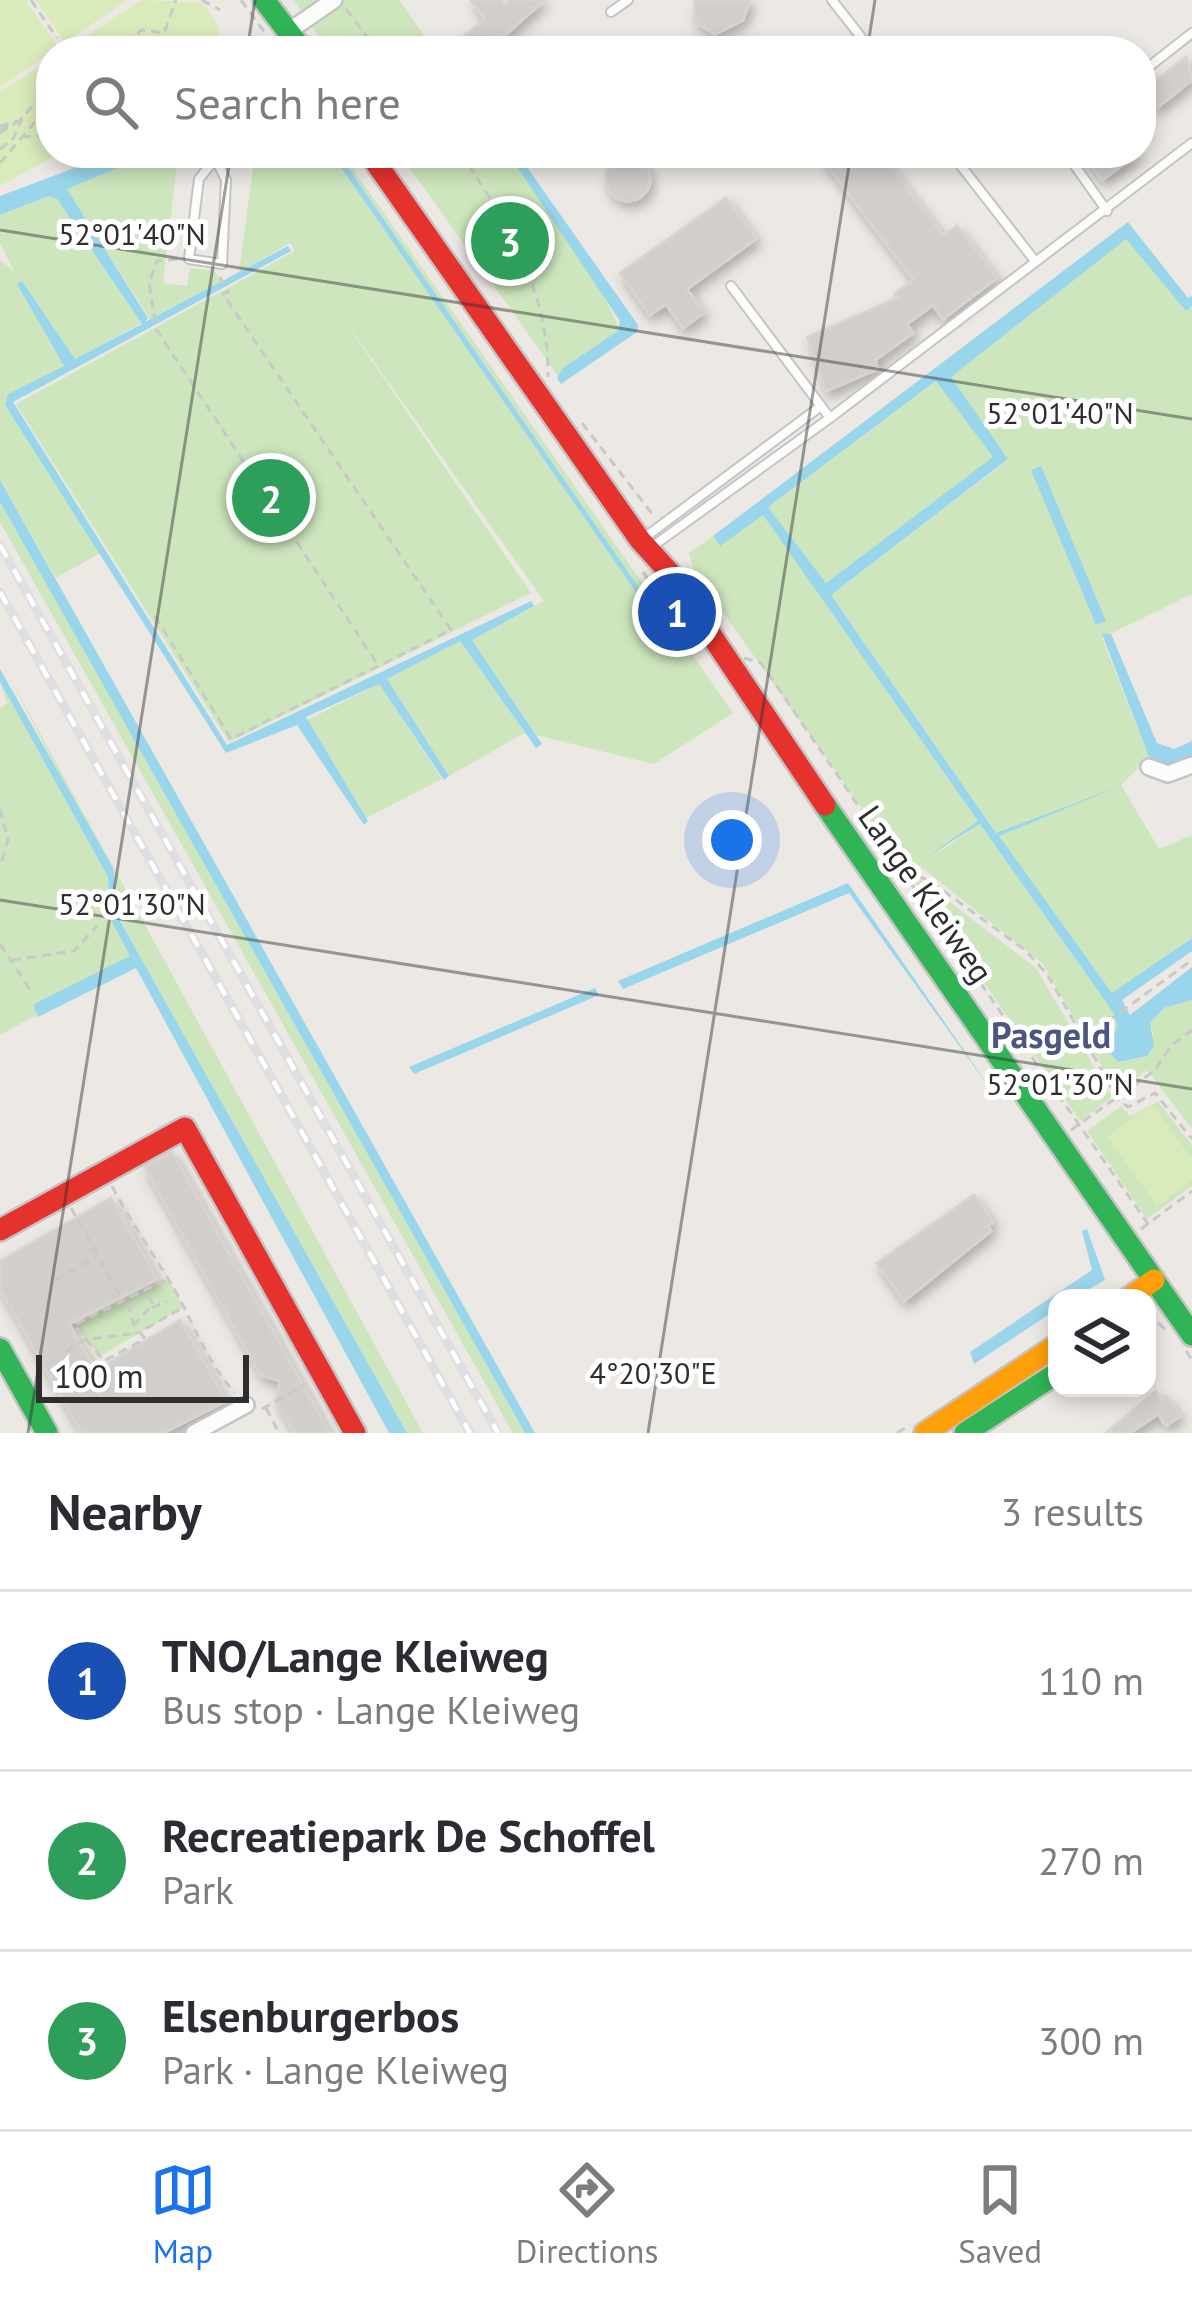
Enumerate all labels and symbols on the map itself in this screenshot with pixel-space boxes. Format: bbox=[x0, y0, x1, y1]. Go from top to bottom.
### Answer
pin: 3 bbox=[471, 196, 549, 286]
text: 52°01'40"N bbox=[58, 214, 206, 253]
text: 52°01'40"N bbox=[986, 393, 1134, 432]
pin: 2 bbox=[232, 453, 310, 543]
pin: 1 bbox=[638, 567, 716, 657]
street label: Lange Kleiweg bbox=[849, 796, 1004, 991]
your location bbox=[702, 810, 762, 870]
text: 52°01'30"N bbox=[58, 884, 206, 923]
district label: Pasgeld bbox=[991, 1011, 1111, 1058]
text: 52°01'30"N bbox=[986, 1064, 1134, 1103]
scale bar bbox=[36, 1349, 249, 1402]
text: 4°20'30"E bbox=[589, 1353, 717, 1392]

